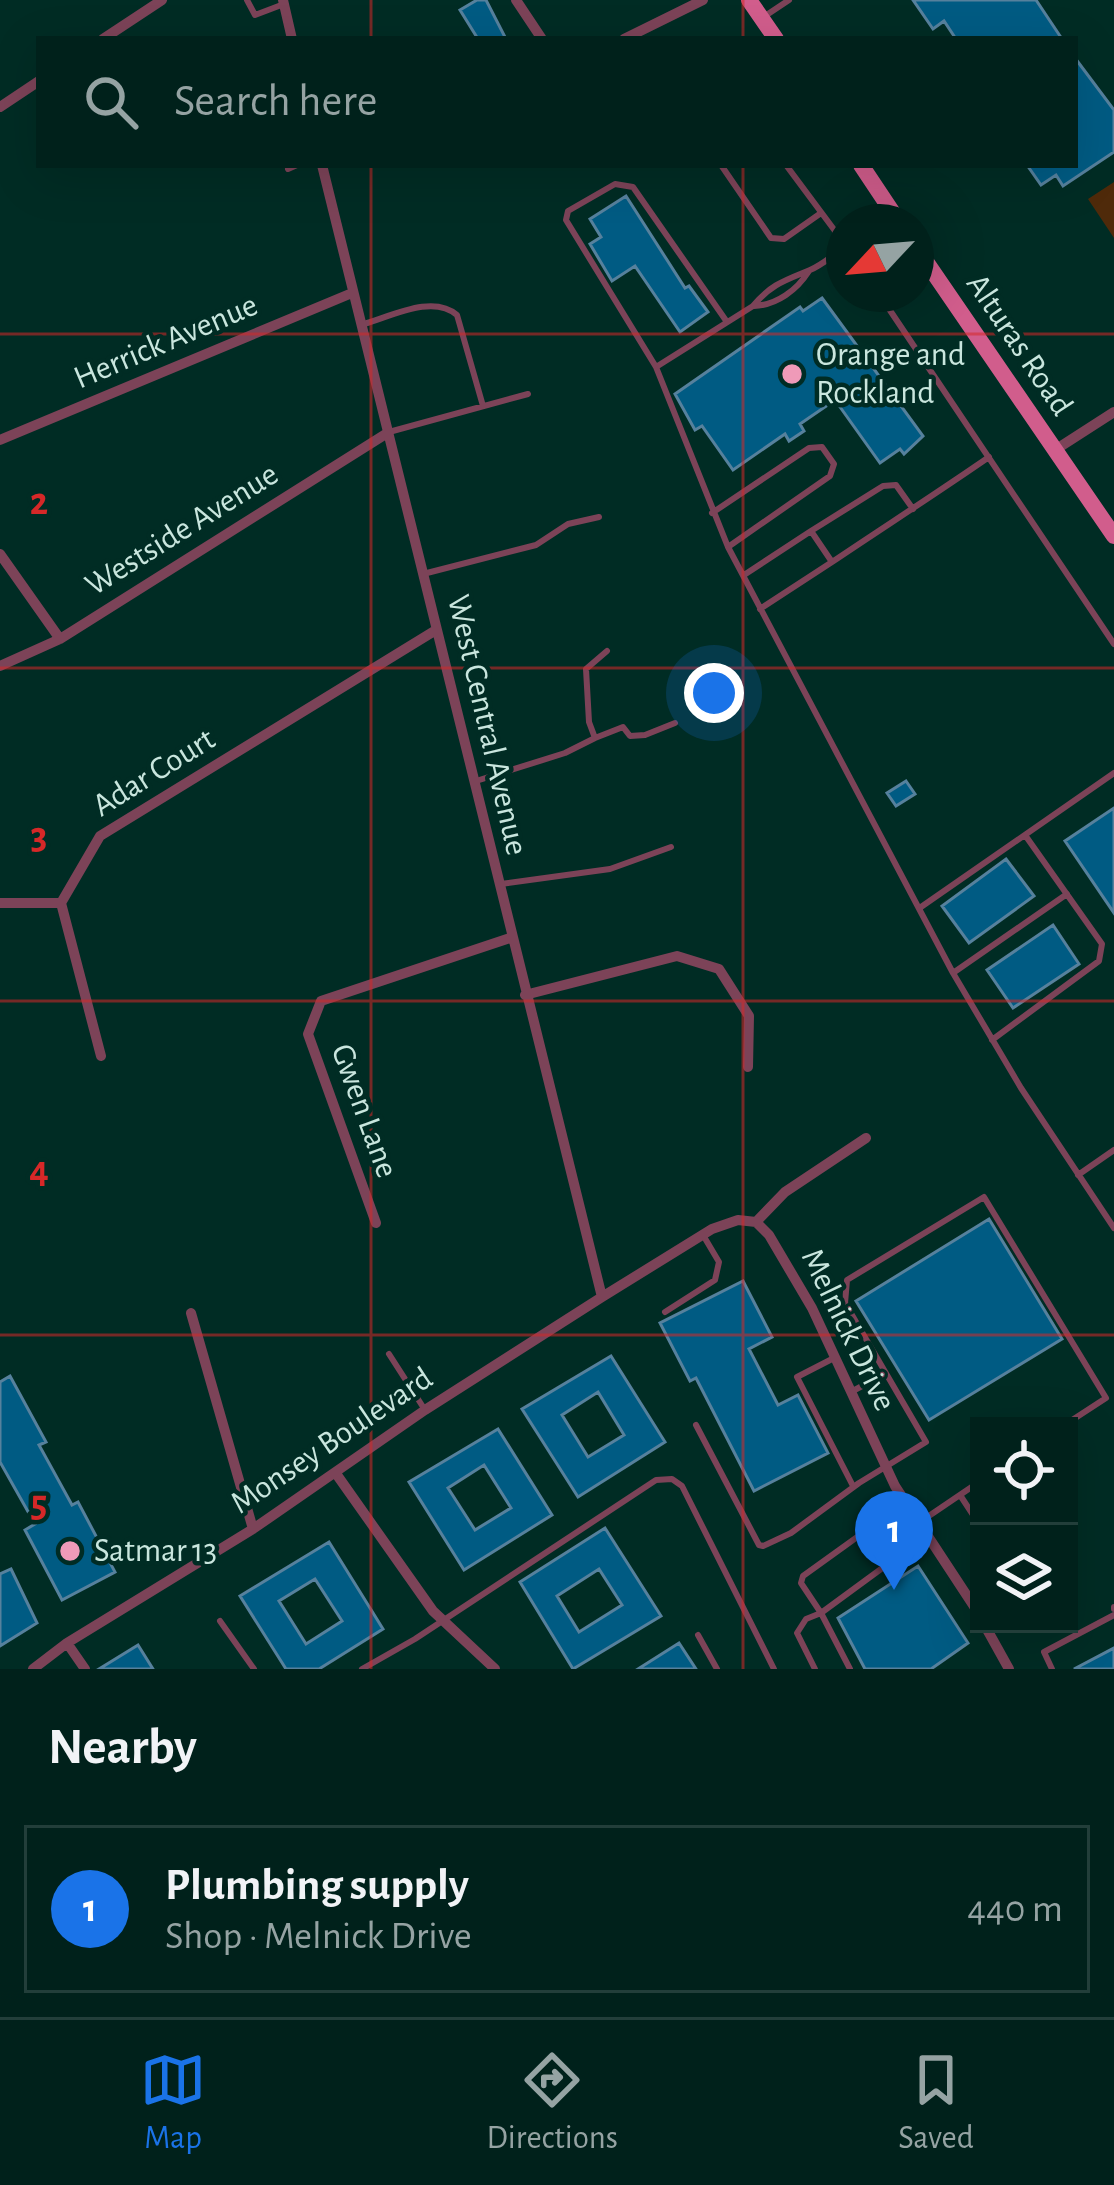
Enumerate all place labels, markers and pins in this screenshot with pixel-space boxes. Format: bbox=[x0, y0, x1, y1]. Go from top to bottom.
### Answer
place label: Orange and Rockland bbox=[816, 339, 965, 410]
marker: Orange and Rockland bbox=[779, 361, 805, 387]
pin: 1 bbox=[855, 1491, 933, 1590]
place label: Satmar 13 bbox=[94, 1535, 217, 1568]
marker: Satmar 13 bbox=[57, 1538, 83, 1564]

